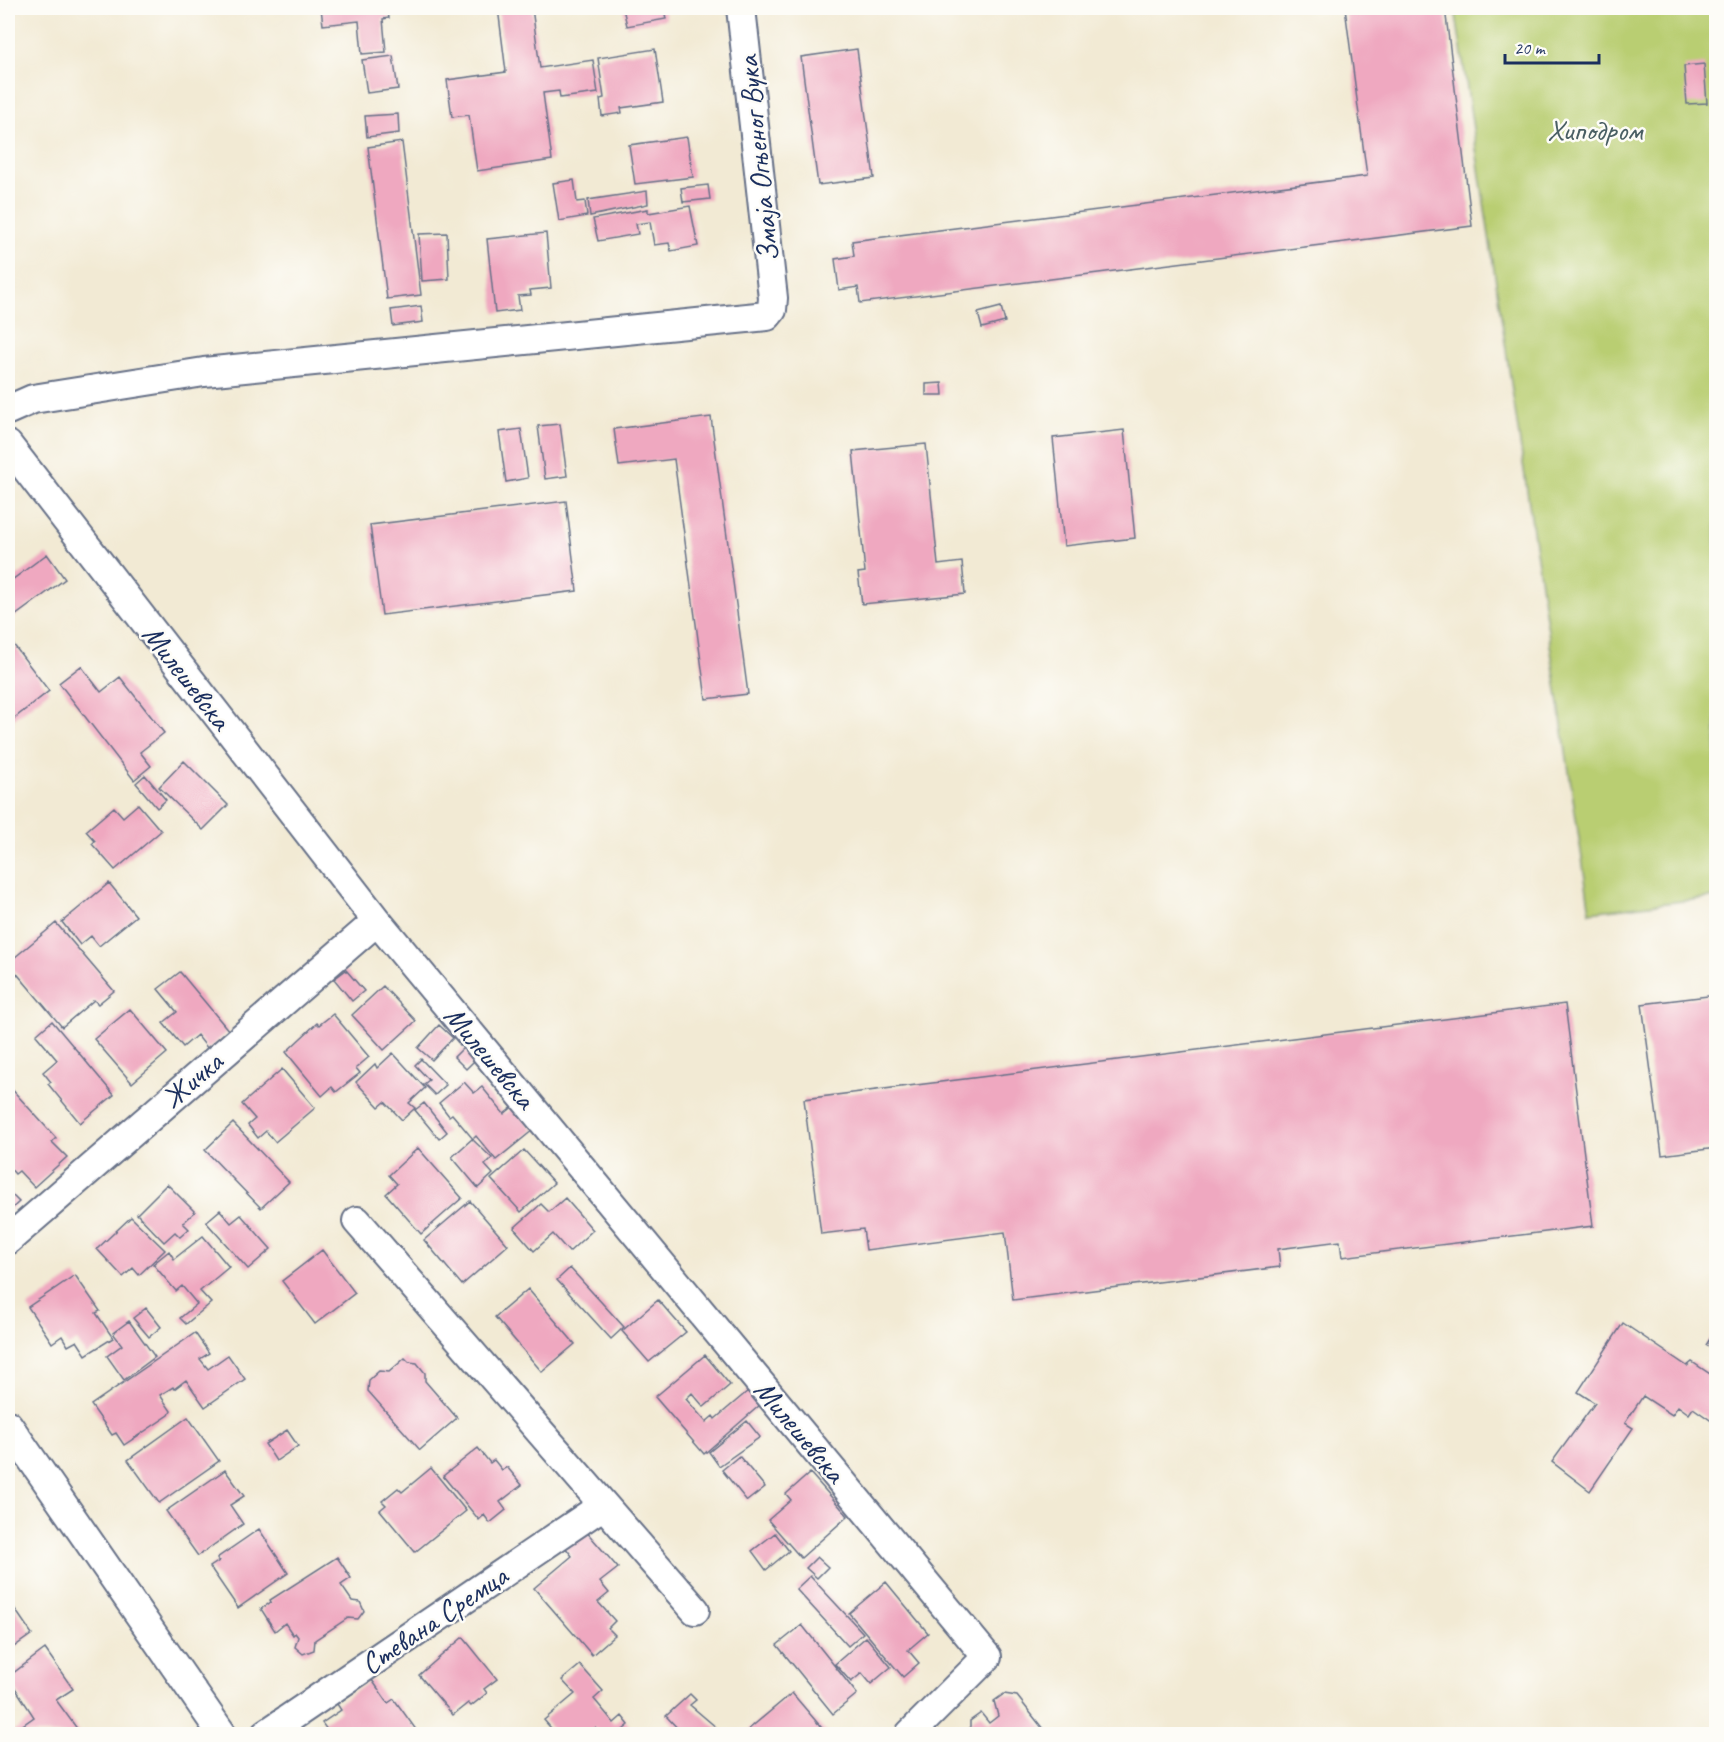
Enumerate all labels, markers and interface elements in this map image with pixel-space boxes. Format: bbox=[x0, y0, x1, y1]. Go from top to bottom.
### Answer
scale bar bbox=[1505, 27, 1600, 65]
text: 20 m bbox=[1514, 37, 1547, 59]
street label: Змаја Огњеног Вука bbox=[728, 52, 788, 264]
park label: Хиподром bbox=[1547, 111, 1644, 149]
street label: Милешевска bbox=[134, 617, 241, 739]
street label: Милешевска bbox=[436, 998, 545, 1118]
street label: Жичка bbox=[154, 1042, 232, 1117]
street label: Милешевска bbox=[746, 1372, 855, 1492]
street label: Стевана Сремца bbox=[353, 1556, 516, 1683]

